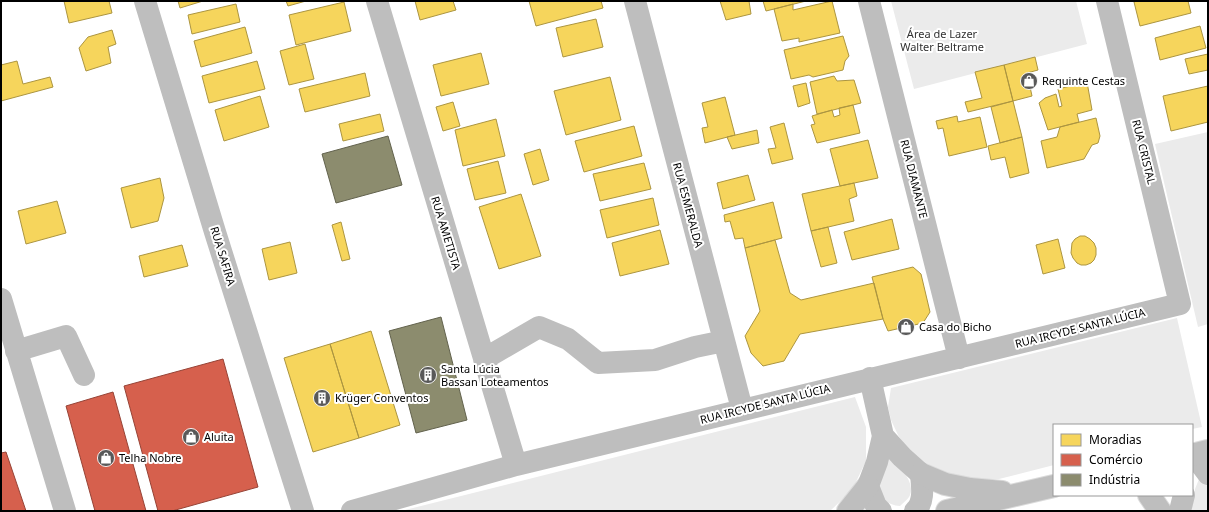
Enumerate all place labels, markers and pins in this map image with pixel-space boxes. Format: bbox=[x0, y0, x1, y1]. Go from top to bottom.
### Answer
shop icon: Requinte Cestas bbox=[1019, 71, 1039, 91]
place label: Requinte Cestas bbox=[1042, 73, 1125, 88]
shop icon: Casa do Bicho bbox=[896, 317, 916, 337]
place label: Casa do Bicho bbox=[919, 319, 992, 334]
place label: Santa Lúcia Bassan Loteamentos bbox=[441, 361, 549, 389]
building icon: Santa Lúcia Bassan Loteamentos bbox=[418, 365, 438, 385]
building icon: Krüger Conventos bbox=[312, 388, 332, 408]
place label: Krüger Conventos bbox=[335, 390, 428, 405]
shop icon: Aluita bbox=[181, 427, 201, 447]
place label: Aluita bbox=[204, 429, 234, 444]
shop icon: Telha Nobre bbox=[96, 448, 116, 468]
place label: Telha Nobre bbox=[119, 450, 182, 465]

